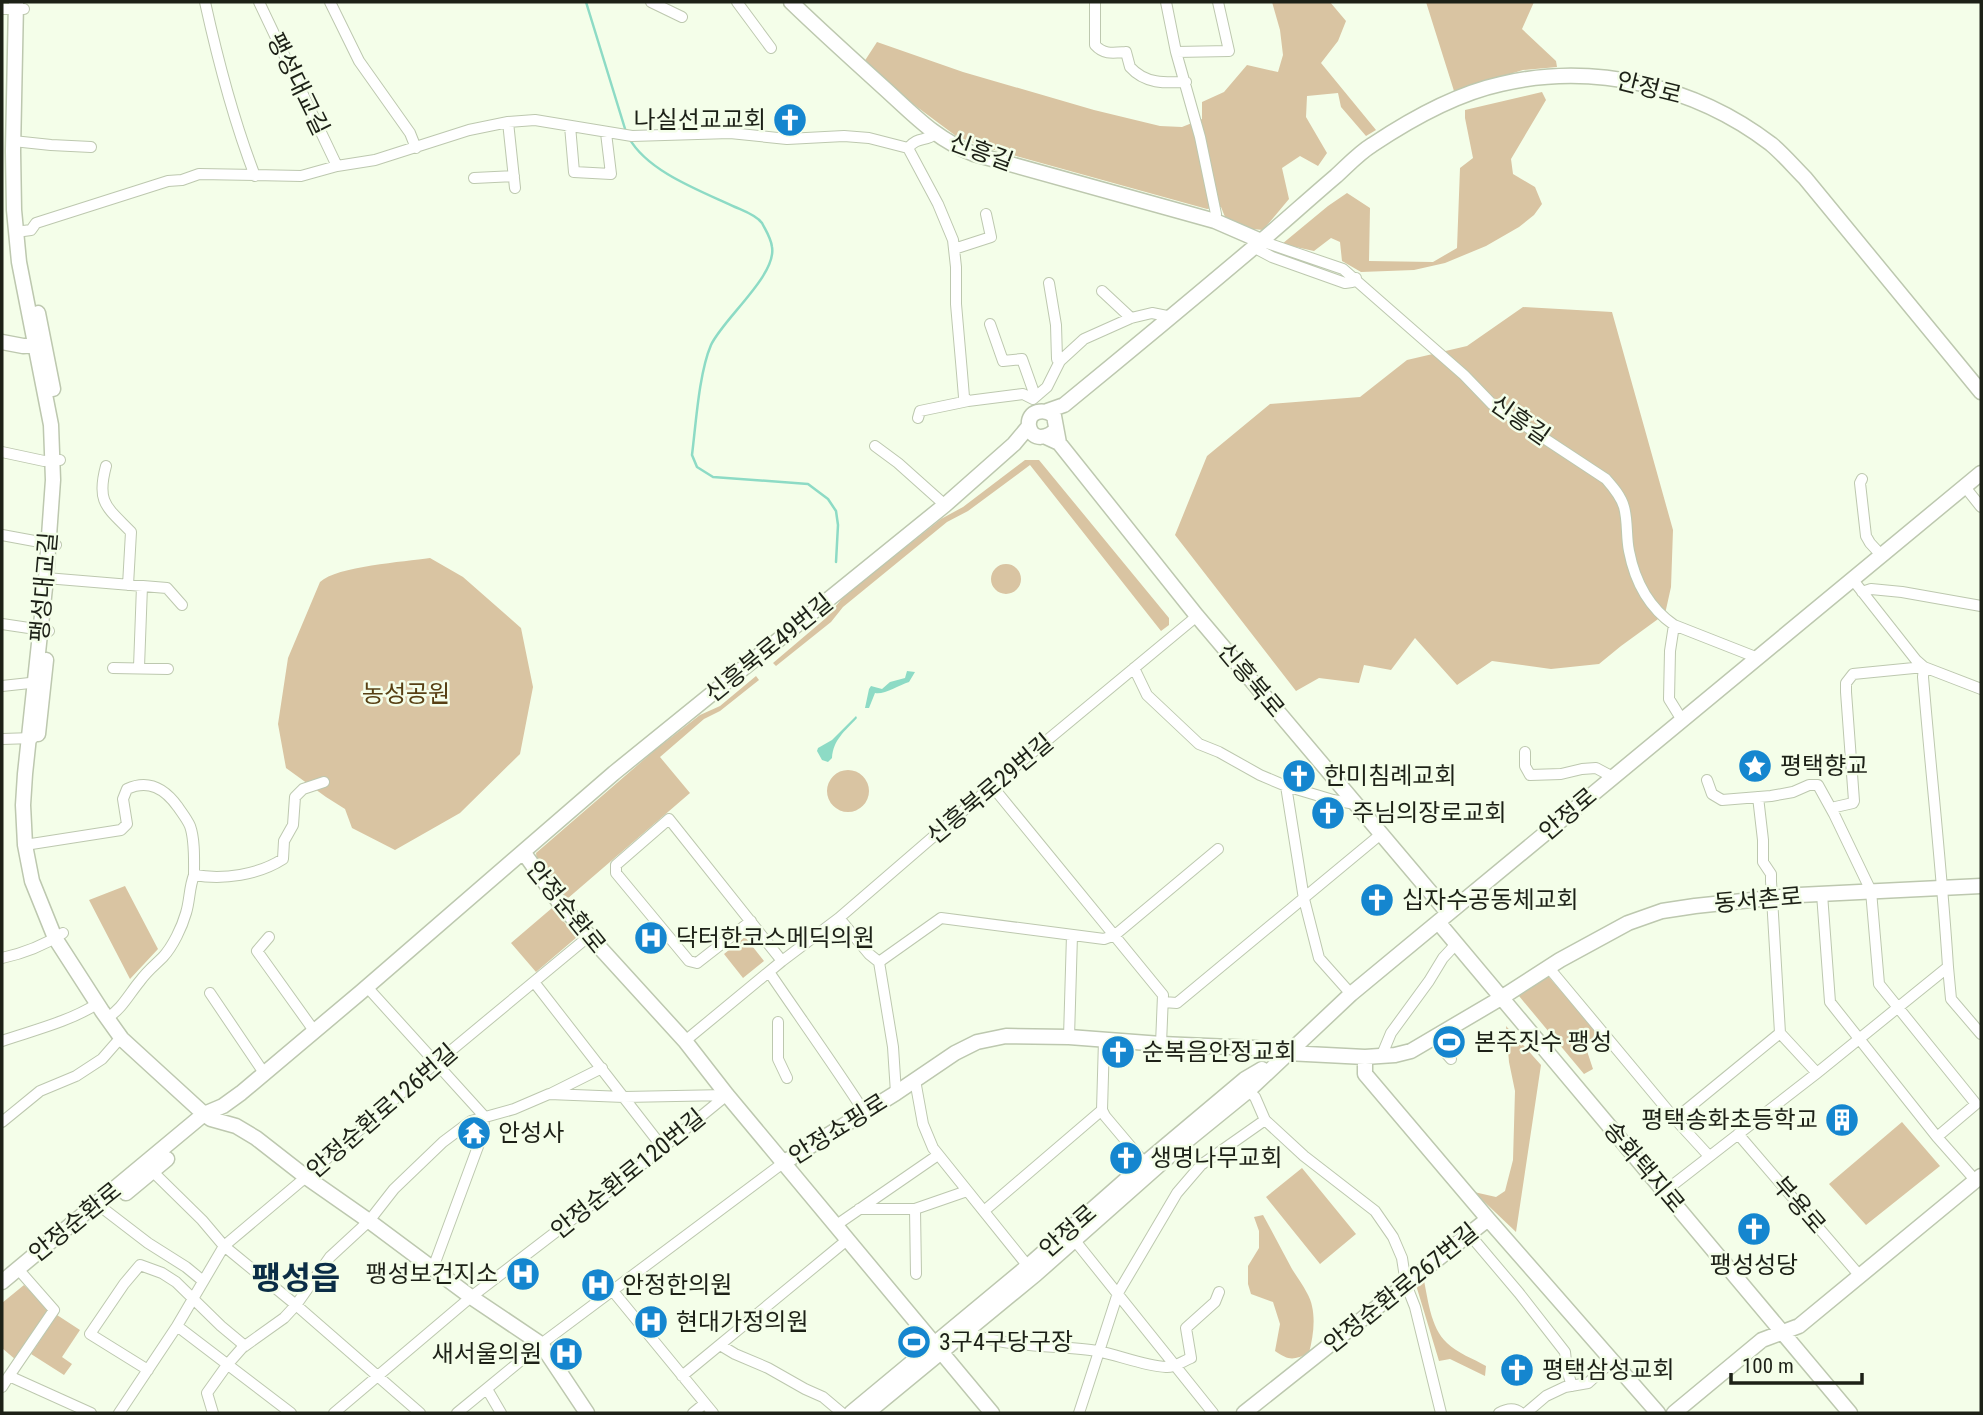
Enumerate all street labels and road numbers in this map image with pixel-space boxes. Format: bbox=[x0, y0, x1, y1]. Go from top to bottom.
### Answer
street label: 팽성대교길 bbox=[261, 28, 335, 140]
street label: 안정로 bbox=[1613, 66, 1685, 110]
street label: 신흥길 bbox=[945, 128, 1017, 176]
street label: 신흥길 bbox=[1485, 390, 1555, 450]
street label: 팽성대교길 bbox=[25, 531, 63, 643]
street label: 신흥북로49번길 bbox=[699, 588, 839, 708]
street label: 신흥북로 bbox=[1212, 637, 1290, 723]
street label: 신흥북로29번길 bbox=[921, 728, 1059, 850]
street label: 안정로 bbox=[1534, 782, 1602, 846]
street label: 안정순환로 bbox=[520, 855, 612, 959]
street label: 동서촌로 bbox=[1713, 882, 1803, 918]
street label: 안정순환로126번길 bbox=[301, 1038, 463, 1184]
street label: 안정쇼핑로 bbox=[784, 1088, 892, 1170]
street label: 안정순환로120번길 bbox=[545, 1103, 711, 1245]
street label: 송화택지로 bbox=[1598, 1116, 1690, 1218]
street label: 부용로 bbox=[1767, 1171, 1831, 1239]
street label: 안정순환로 bbox=[23, 1176, 127, 1268]
street label: 안정로 bbox=[1034, 1199, 1102, 1263]
street label: 안정순환로267번길 bbox=[1318, 1217, 1484, 1359]

